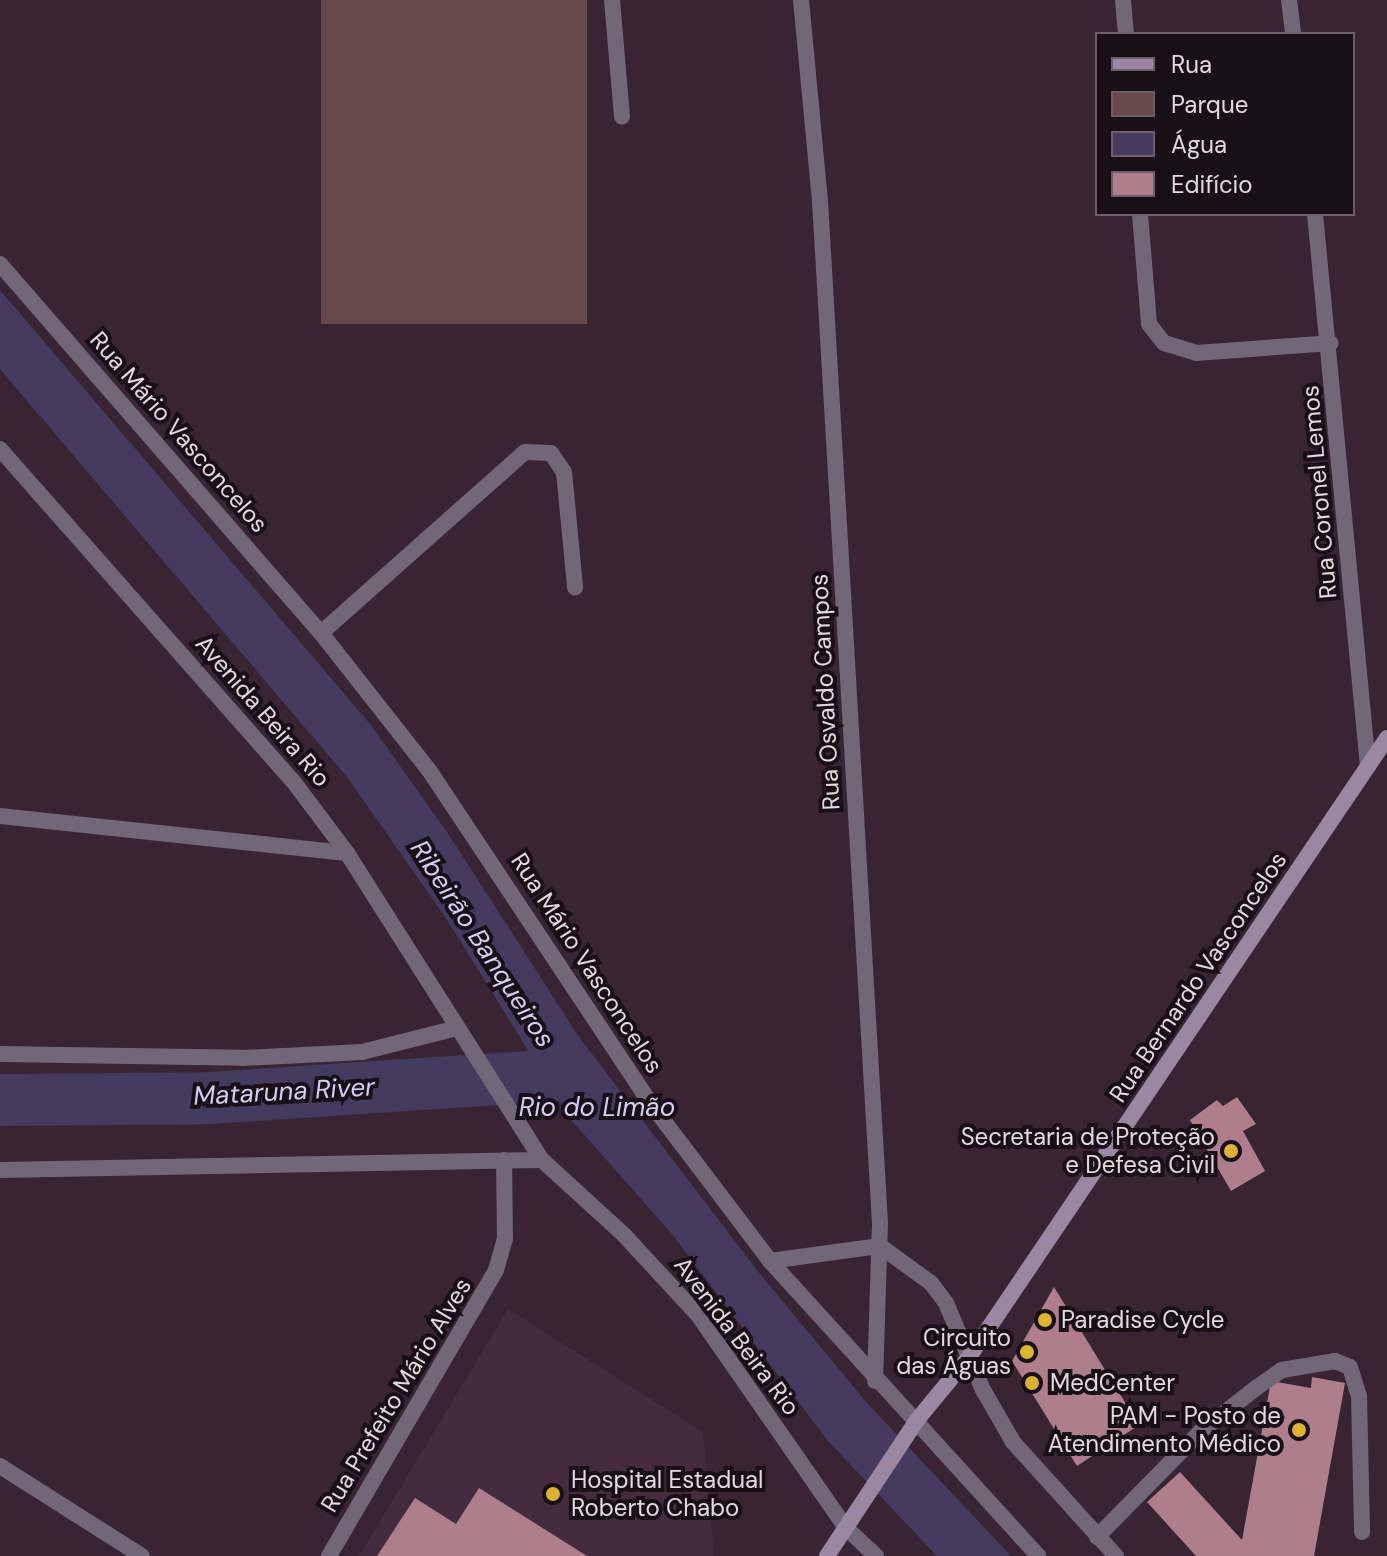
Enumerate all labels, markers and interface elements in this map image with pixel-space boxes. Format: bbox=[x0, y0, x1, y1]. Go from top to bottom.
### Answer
legend bbox=[1095, 32, 1355, 216]
text: Rua bbox=[1171, 49, 1212, 80]
text: Parque bbox=[1171, 89, 1248, 120]
text: Água bbox=[1171, 129, 1227, 160]
text: Edifício bbox=[1171, 169, 1253, 200]
street label: Rua Mário Vasconcelos bbox=[84, 326, 274, 538]
street label: Rua Coronel Lemos bbox=[1295, 384, 1343, 600]
street label: Rua Osvaldo Campos bbox=[804, 573, 846, 811]
street label: Avenida Beira Rio bbox=[190, 630, 336, 792]
water label: Ribeirão Banqueiros bbox=[403, 835, 561, 1053]
street label: Rua Bernardo Vasconcelos bbox=[1103, 846, 1293, 1108]
street label: Rua Mário Vasconcelos bbox=[505, 848, 669, 1078]
water label: Mataruna River bbox=[192, 1072, 376, 1112]
water label: Rio do Limão bbox=[519, 1092, 675, 1124]
place label: Secretaria de Proteção e Defesa Civil bbox=[961, 1123, 1215, 1179]
marker: Secretaria de Proteção e Defesa Civil bbox=[1222, 1142, 1240, 1160]
street label: Avenida Beira Rio bbox=[668, 1251, 806, 1421]
street label: Rua Prefeito Mário Alves bbox=[315, 1273, 477, 1517]
place label: Paradise Cycle bbox=[1061, 1306, 1224, 1334]
marker: Paradise Cycle bbox=[1036, 1311, 1054, 1329]
place label: Circuito das Águas bbox=[896, 1324, 1011, 1380]
marker: Circuito das Águas bbox=[1018, 1343, 1036, 1361]
place label: MedCenter bbox=[1050, 1369, 1175, 1397]
marker: MedCenter bbox=[1021, 1372, 1043, 1394]
place label: PAM - Posto de Atendimento Médico bbox=[1048, 1402, 1281, 1458]
marker: PAM - Posto de Atendimento Médico bbox=[1288, 1419, 1310, 1441]
place label: Hospital Estadual Roberto Chabo bbox=[571, 1466, 763, 1522]
marker: Hospital Estadual Roberto Chabo bbox=[542, 1483, 564, 1505]

